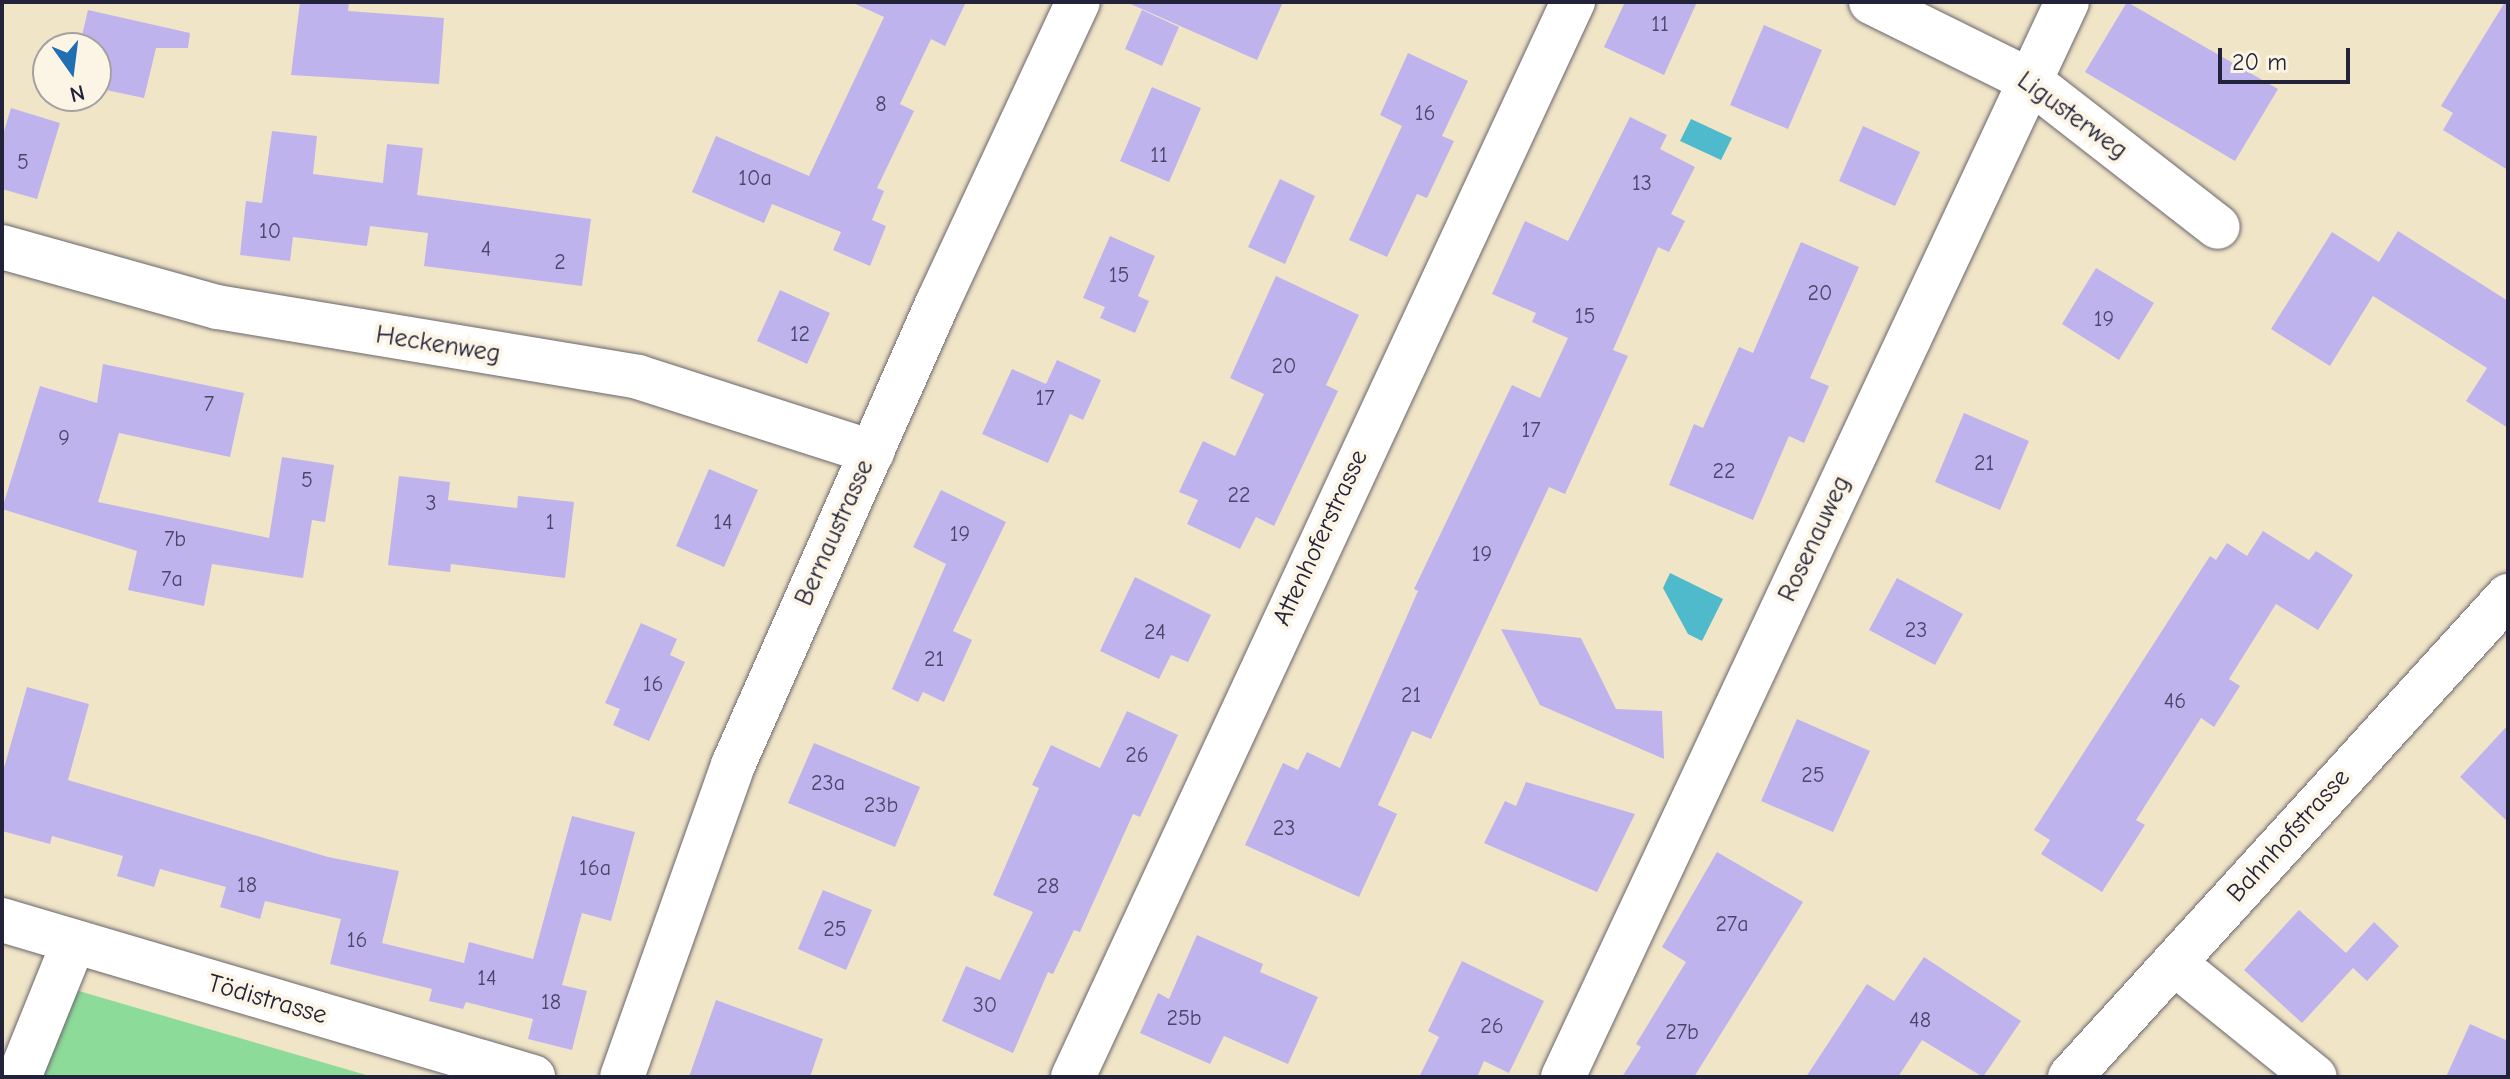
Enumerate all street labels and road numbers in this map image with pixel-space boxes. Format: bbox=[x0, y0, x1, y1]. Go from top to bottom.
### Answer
street label: Ligusterweg bbox=[2011, 66, 2133, 166]
street label: Heckenweg bbox=[373, 320, 503, 370]
street label: Attenhoferstrasse bbox=[1267, 445, 1375, 631]
street label: Bernaustrasse bbox=[789, 455, 881, 611]
street label: Rosenauweg bbox=[1772, 471, 1858, 607]
street label: Bahnhofstrasse bbox=[2221, 763, 2357, 909]
street label: Tödistrasse bbox=[204, 968, 330, 1032]

